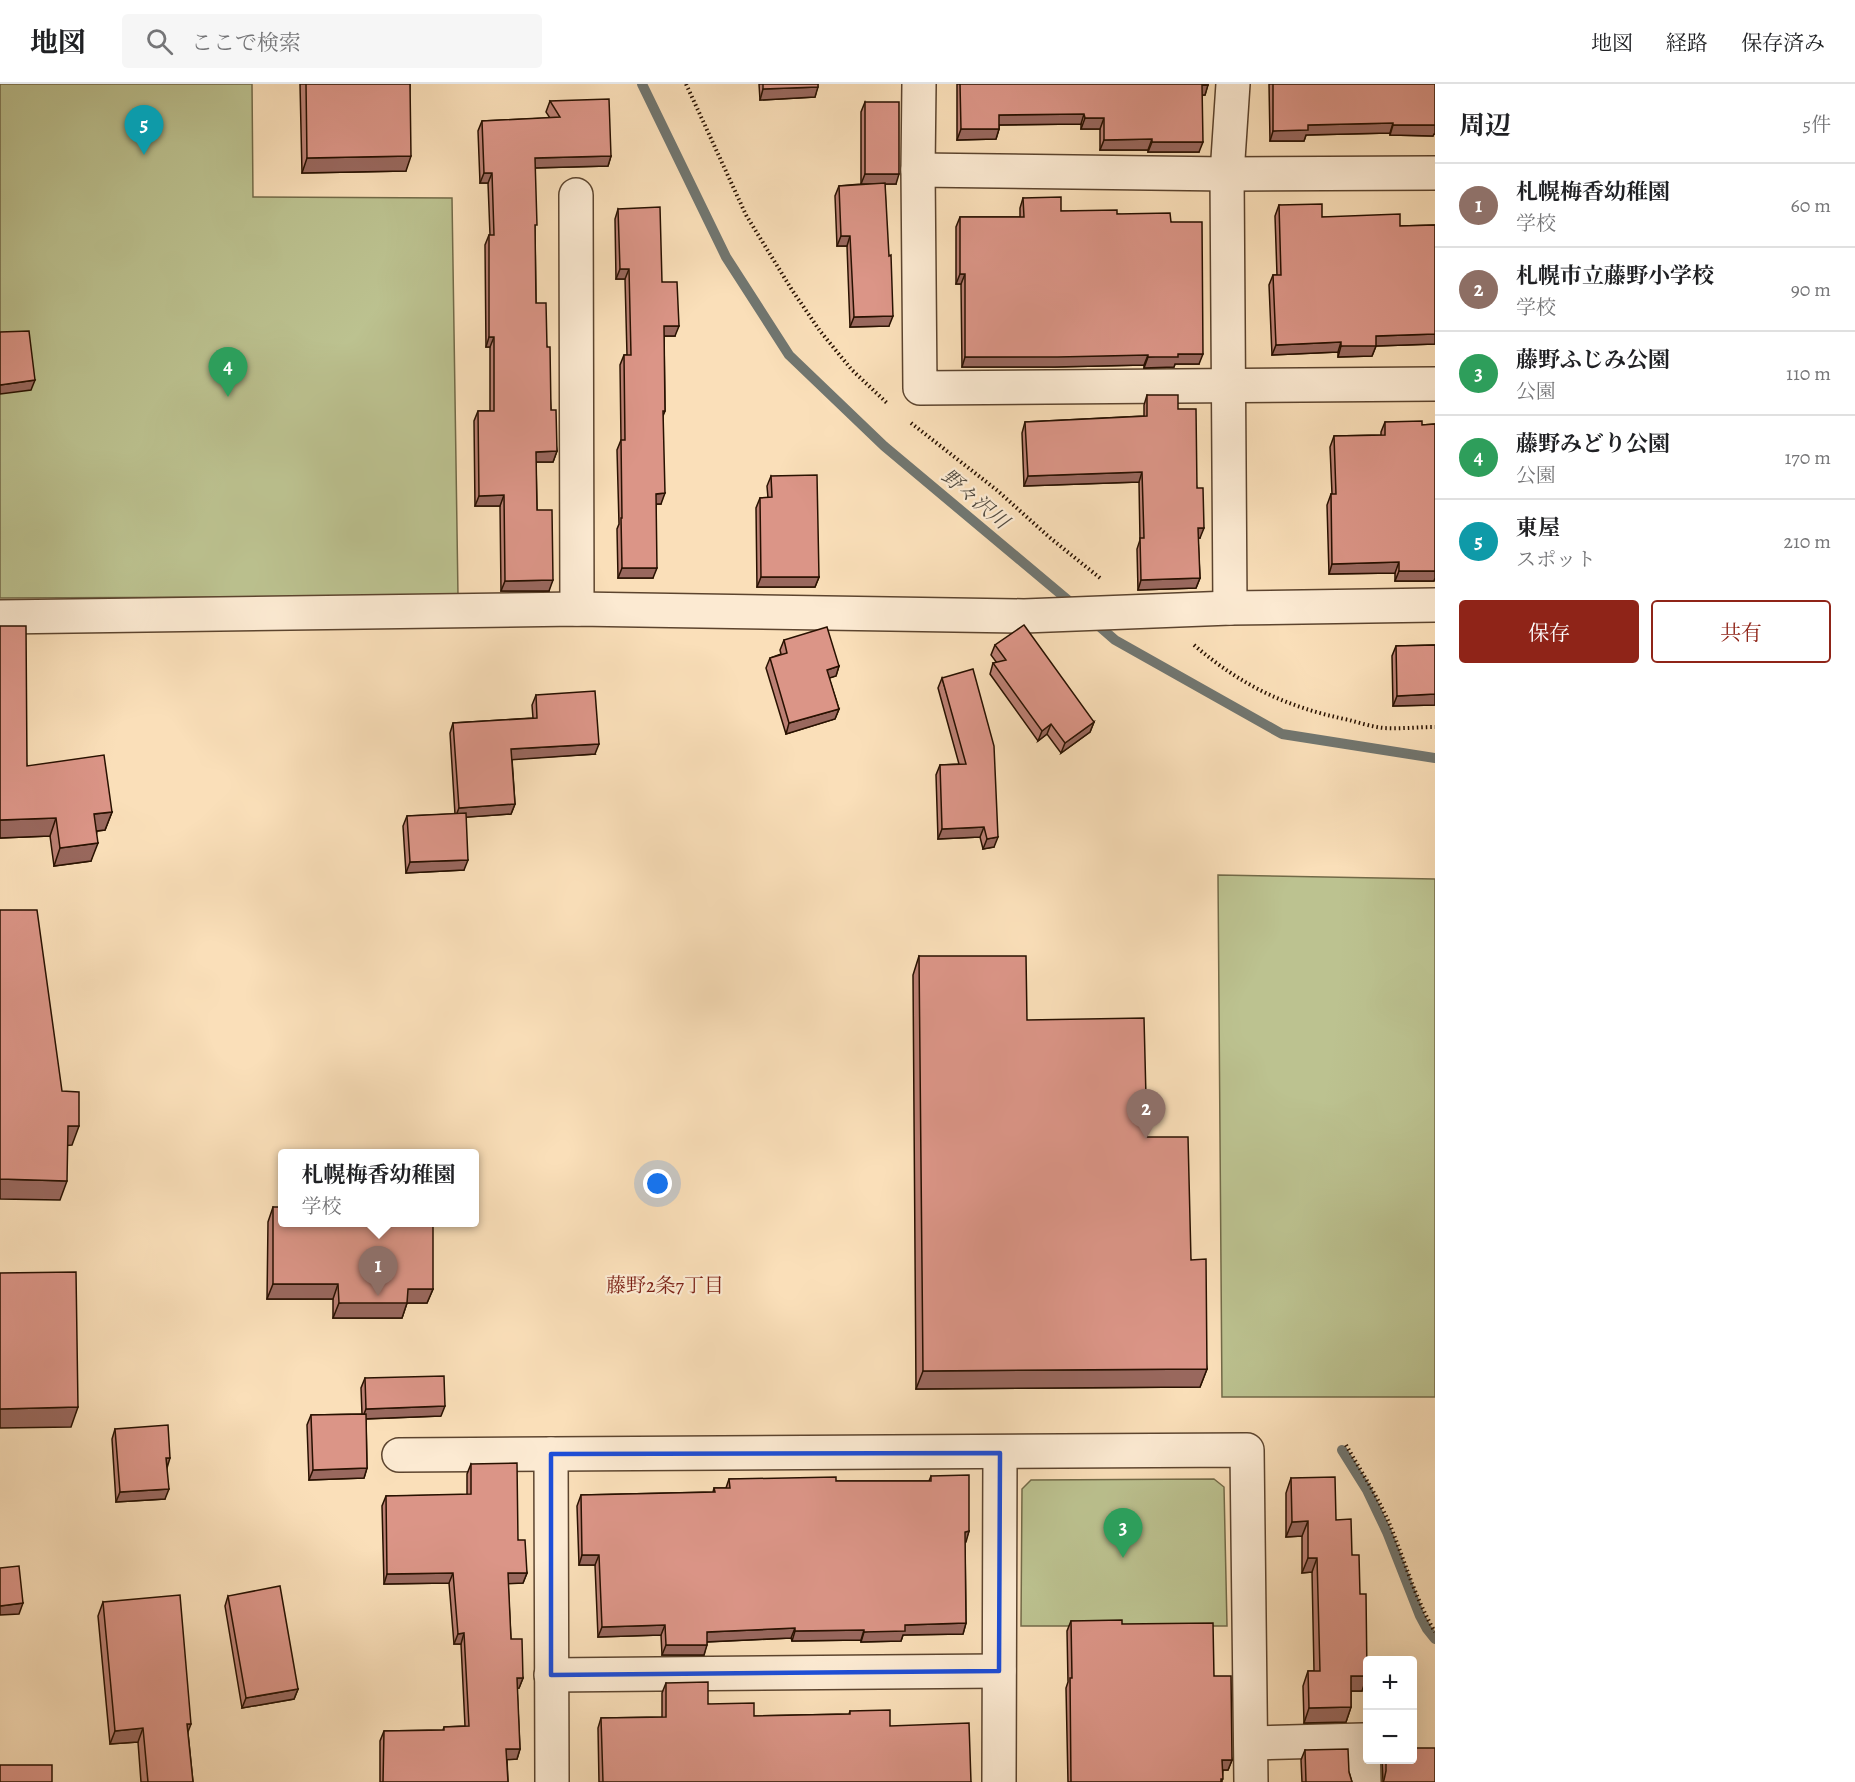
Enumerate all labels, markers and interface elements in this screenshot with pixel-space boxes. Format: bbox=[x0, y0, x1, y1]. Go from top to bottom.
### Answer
search box bbox=[122, 14, 542, 68]
text: 地図 bbox=[30, 24, 86, 62]
icon: search bbox=[143, 25, 176, 58]
text: ここで検索 bbox=[191, 28, 301, 58]
text: 地図 bbox=[1591, 29, 1633, 57]
text: 経路 bbox=[1666, 29, 1708, 57]
text: 保存済み bbox=[1741, 29, 1825, 57]
pin: 5 bbox=[124, 106, 164, 155]
text: 周辺 bbox=[1459, 108, 1511, 143]
text: 5件 bbox=[1802, 111, 1831, 138]
text: 札幌梅香幼稚園 bbox=[1516, 177, 1670, 207]
text: 1 bbox=[1475, 192, 1482, 219]
text: 60 m bbox=[1791, 192, 1831, 219]
text: 学校 bbox=[1516, 210, 1556, 237]
text: 札幌市立藤野小学校 bbox=[1516, 261, 1714, 291]
text: 2 bbox=[1474, 276, 1483, 303]
text: 90 m bbox=[1791, 276, 1831, 303]
text: 学校 bbox=[1516, 294, 1556, 321]
text: 藤野ふじみ公園 bbox=[1516, 345, 1670, 375]
pin: 4 bbox=[208, 348, 248, 397]
text: 3 bbox=[1474, 360, 1483, 387]
text: 110 m bbox=[1786, 360, 1831, 387]
text: 公園 bbox=[1516, 378, 1556, 405]
text: 藤野みどり公園 bbox=[1516, 429, 1670, 459]
text: 4 bbox=[1474, 444, 1483, 471]
text: 170 m bbox=[1785, 444, 1831, 471]
text: 公園 bbox=[1516, 462, 1556, 489]
water label: 野々沢川 bbox=[936, 463, 1016, 536]
text: 東屋 bbox=[1516, 513, 1560, 543]
text: 5 bbox=[1474, 528, 1483, 555]
text: 210 m bbox=[1783, 528, 1831, 555]
text: スポット bbox=[1516, 546, 1596, 573]
button: 保存 bbox=[1459, 600, 1639, 663]
button: 共有 bbox=[1651, 600, 1831, 663]
pin: 2 bbox=[1126, 1090, 1166, 1139]
popup bbox=[278, 1149, 479, 1227]
text: 札幌梅香幼稚園 bbox=[301, 1160, 456, 1190]
your location bbox=[643, 1169, 672, 1198]
text: 学校 bbox=[301, 1193, 341, 1220]
pin: 1 bbox=[358, 1246, 398, 1296]
district label: 藤野2条7丁目 bbox=[606, 1272, 724, 1299]
pin: 3 bbox=[1104, 1508, 1142, 1558]
map controls bbox=[1363, 1656, 1417, 1764]
button: + bbox=[1363, 1656, 1417, 1710]
button: − bbox=[1363, 1710, 1417, 1764]

